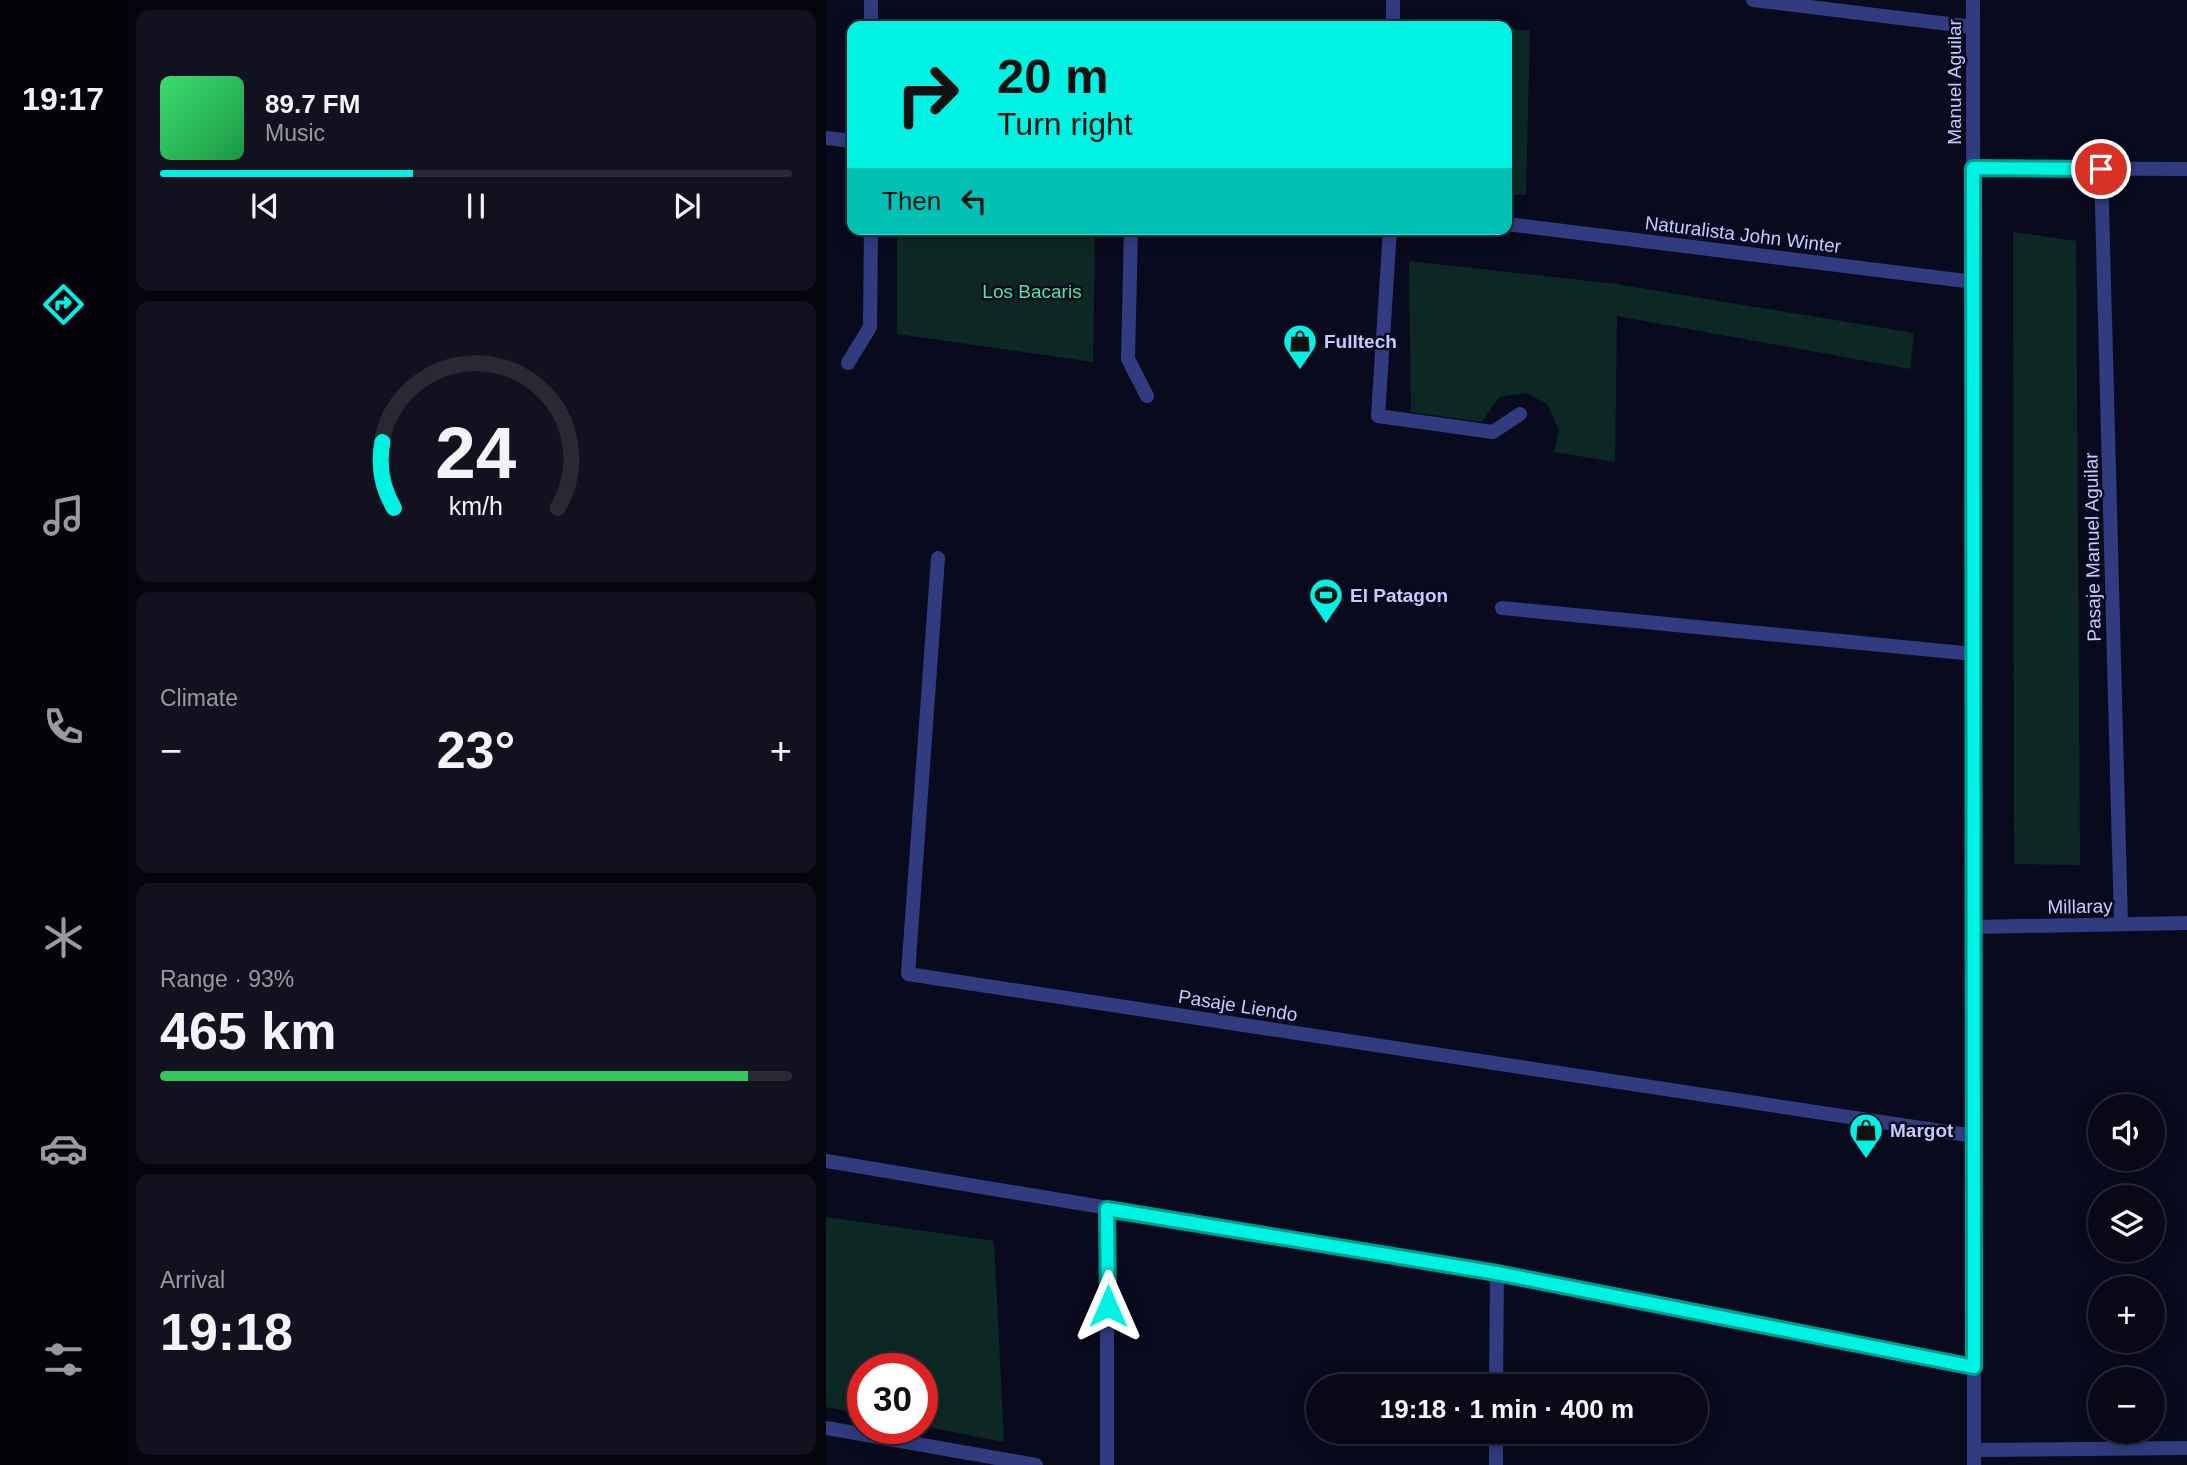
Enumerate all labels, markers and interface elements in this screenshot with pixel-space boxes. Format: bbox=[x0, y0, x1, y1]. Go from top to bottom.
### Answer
street label: Manuel Aguilar bbox=[1944, 18, 1965, 145]
icon: right bbox=[882, 49, 973, 140]
text: 20 m bbox=[997, 49, 1109, 103]
text: 19:17 bbox=[22, 81, 104, 117]
text: 89.7 FM bbox=[265, 89, 360, 119]
text: Turn right bbox=[997, 106, 1133, 142]
text: Music bbox=[265, 120, 325, 146]
pin bbox=[2071, 139, 2131, 199]
icon: arrive bbox=[2082, 150, 2120, 188]
icon: left bbox=[955, 182, 993, 220]
text: Then bbox=[882, 186, 941, 216]
icon: previous bbox=[246, 187, 284, 225]
icon: pause bbox=[457, 187, 495, 225]
icon: next bbox=[668, 187, 706, 225]
street label: Naturalista John Winter bbox=[1644, 212, 1843, 257]
icon: directions bbox=[39, 280, 88, 329]
park label: Los Bacaris bbox=[982, 281, 1082, 302]
shop icon: Fulltech bbox=[1281, 322, 1319, 371]
place label: Fulltech bbox=[1324, 331, 1397, 352]
text: 24 bbox=[436, 412, 517, 493]
street label: Pasaje Manuel Aguilar bbox=[2080, 452, 2105, 642]
icon: music bbox=[39, 491, 88, 540]
text: km/h bbox=[449, 491, 503, 519]
sports icon: El Patagon bbox=[1307, 576, 1345, 625]
place label: El Patagon bbox=[1350, 585, 1448, 606]
text: Climate bbox=[160, 685, 238, 711]
icon: phone bbox=[39, 702, 88, 751]
text: 23° bbox=[437, 721, 515, 779]
text: − bbox=[160, 730, 182, 772]
text: + bbox=[770, 730, 792, 772]
street label: Millaray bbox=[2047, 895, 2113, 918]
icon: climate bbox=[39, 913, 88, 962]
text: Range · 93% bbox=[160, 966, 294, 992]
street label: Pasaje Liendo bbox=[1177, 986, 1299, 1025]
text: 465 km bbox=[160, 1002, 336, 1060]
map controls bbox=[2088, 1094, 2165, 1444]
button: sound bbox=[2088, 1094, 2165, 1171]
shop icon: Margot bbox=[1847, 1111, 1885, 1160]
place label: Margot bbox=[1890, 1120, 1954, 1141]
icon: car bbox=[39, 1124, 88, 1173]
button: layers bbox=[2088, 1185, 2165, 1262]
text: Arrival bbox=[160, 1267, 225, 1293]
position arrow bbox=[1071, 1269, 1145, 1343]
button: + bbox=[2088, 1276, 2165, 1353]
text: 19:18 bbox=[160, 1303, 293, 1361]
icon: filters bbox=[39, 1335, 88, 1384]
speed limit sign: 30 bbox=[847, 1353, 938, 1444]
button: − bbox=[2088, 1367, 2165, 1444]
text: 19:18 · 1 min · 400 m bbox=[1380, 1394, 1634, 1424]

